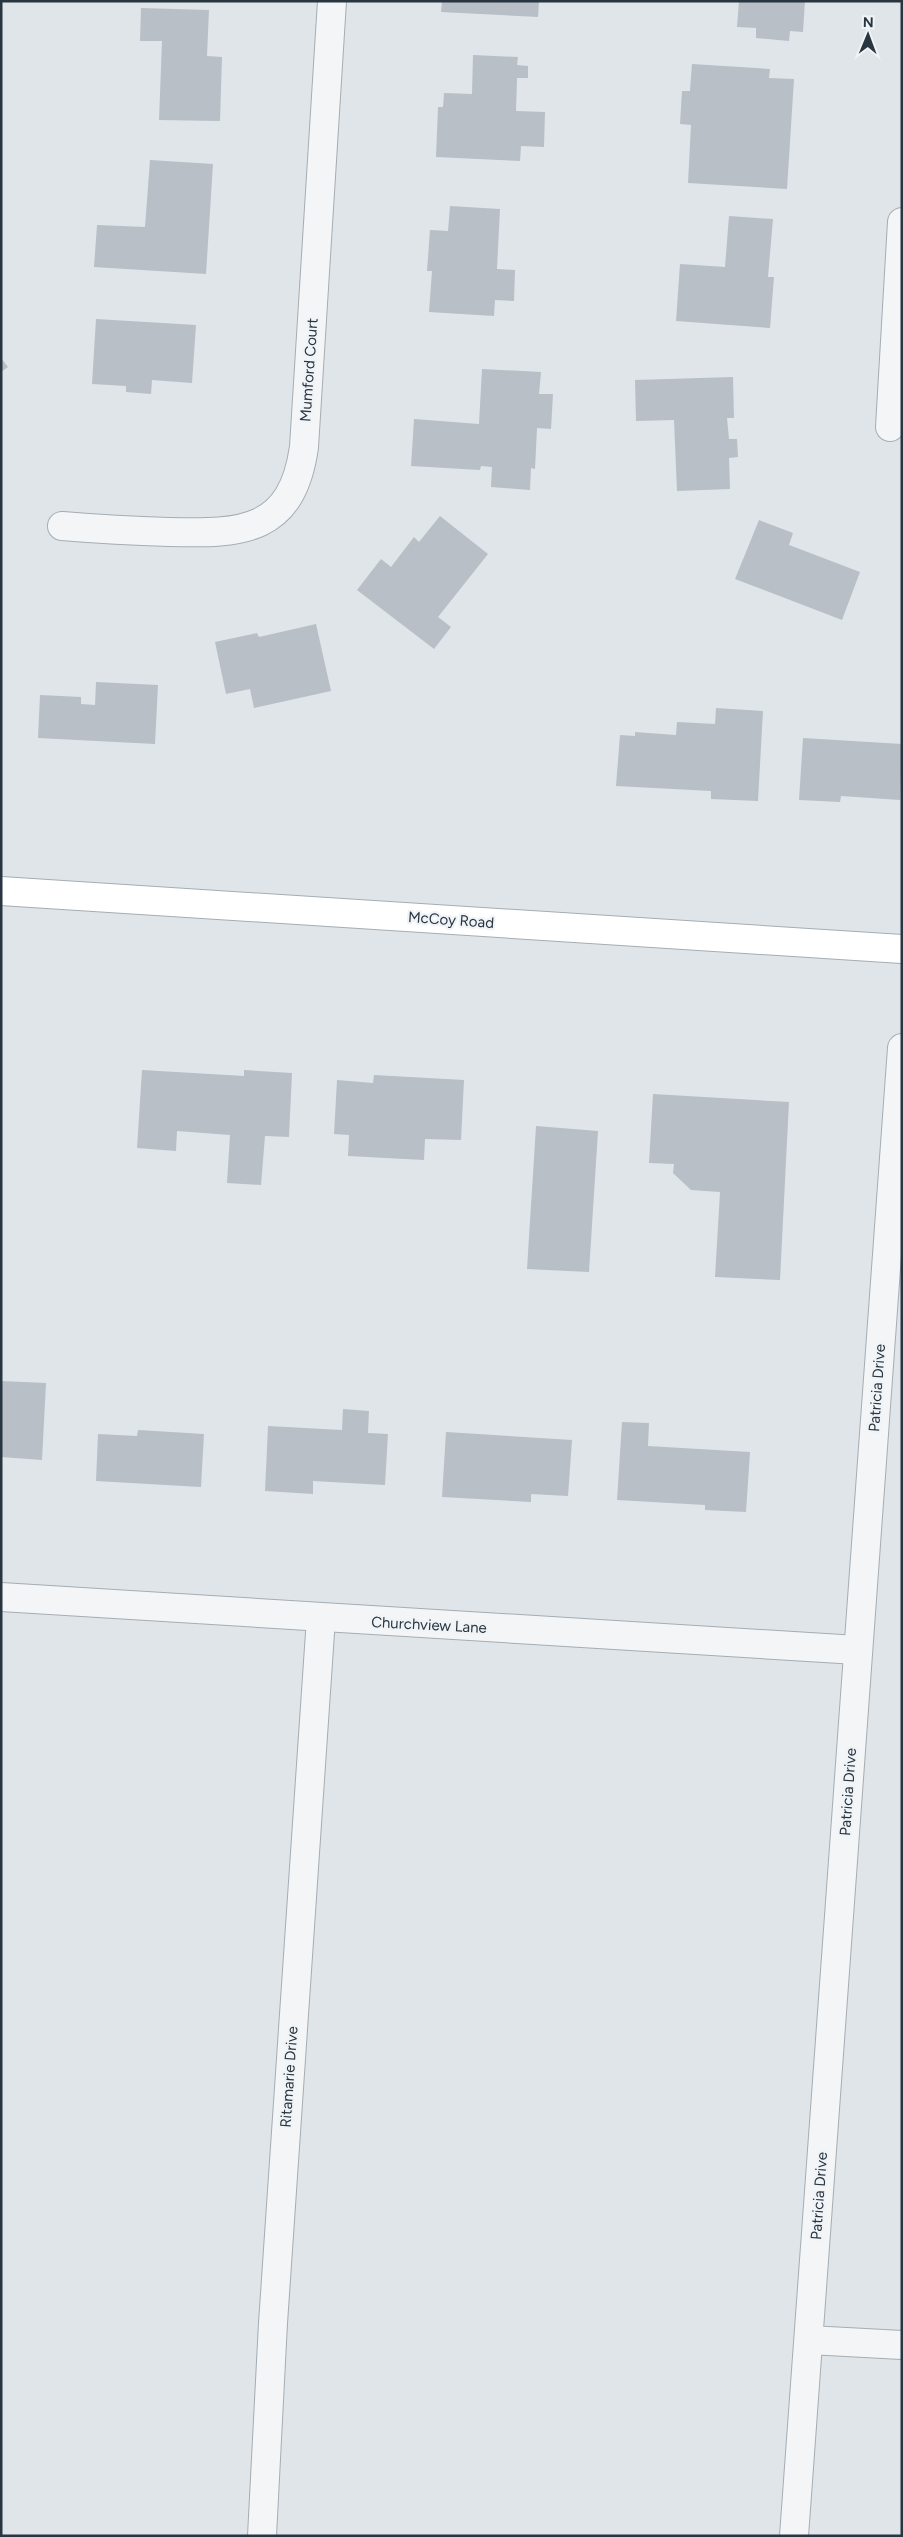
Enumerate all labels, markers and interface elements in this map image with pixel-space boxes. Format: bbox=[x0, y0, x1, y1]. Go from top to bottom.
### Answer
north arrow bbox=[843, 10, 893, 60]
text: N bbox=[863, 14, 874, 31]
street label: Mumford Court bbox=[296, 317, 322, 423]
street label: McCoy Road bbox=[407, 908, 495, 932]
street label: Patricia Drive bbox=[865, 1343, 889, 1433]
street label: Churchview Lane bbox=[371, 1613, 487, 1637]
street label: Patricia Drive bbox=[836, 1747, 860, 1837]
street label: Ritamarie Drive bbox=[276, 2026, 302, 2128]
street label: Patricia Drive bbox=[807, 2151, 831, 2241]

